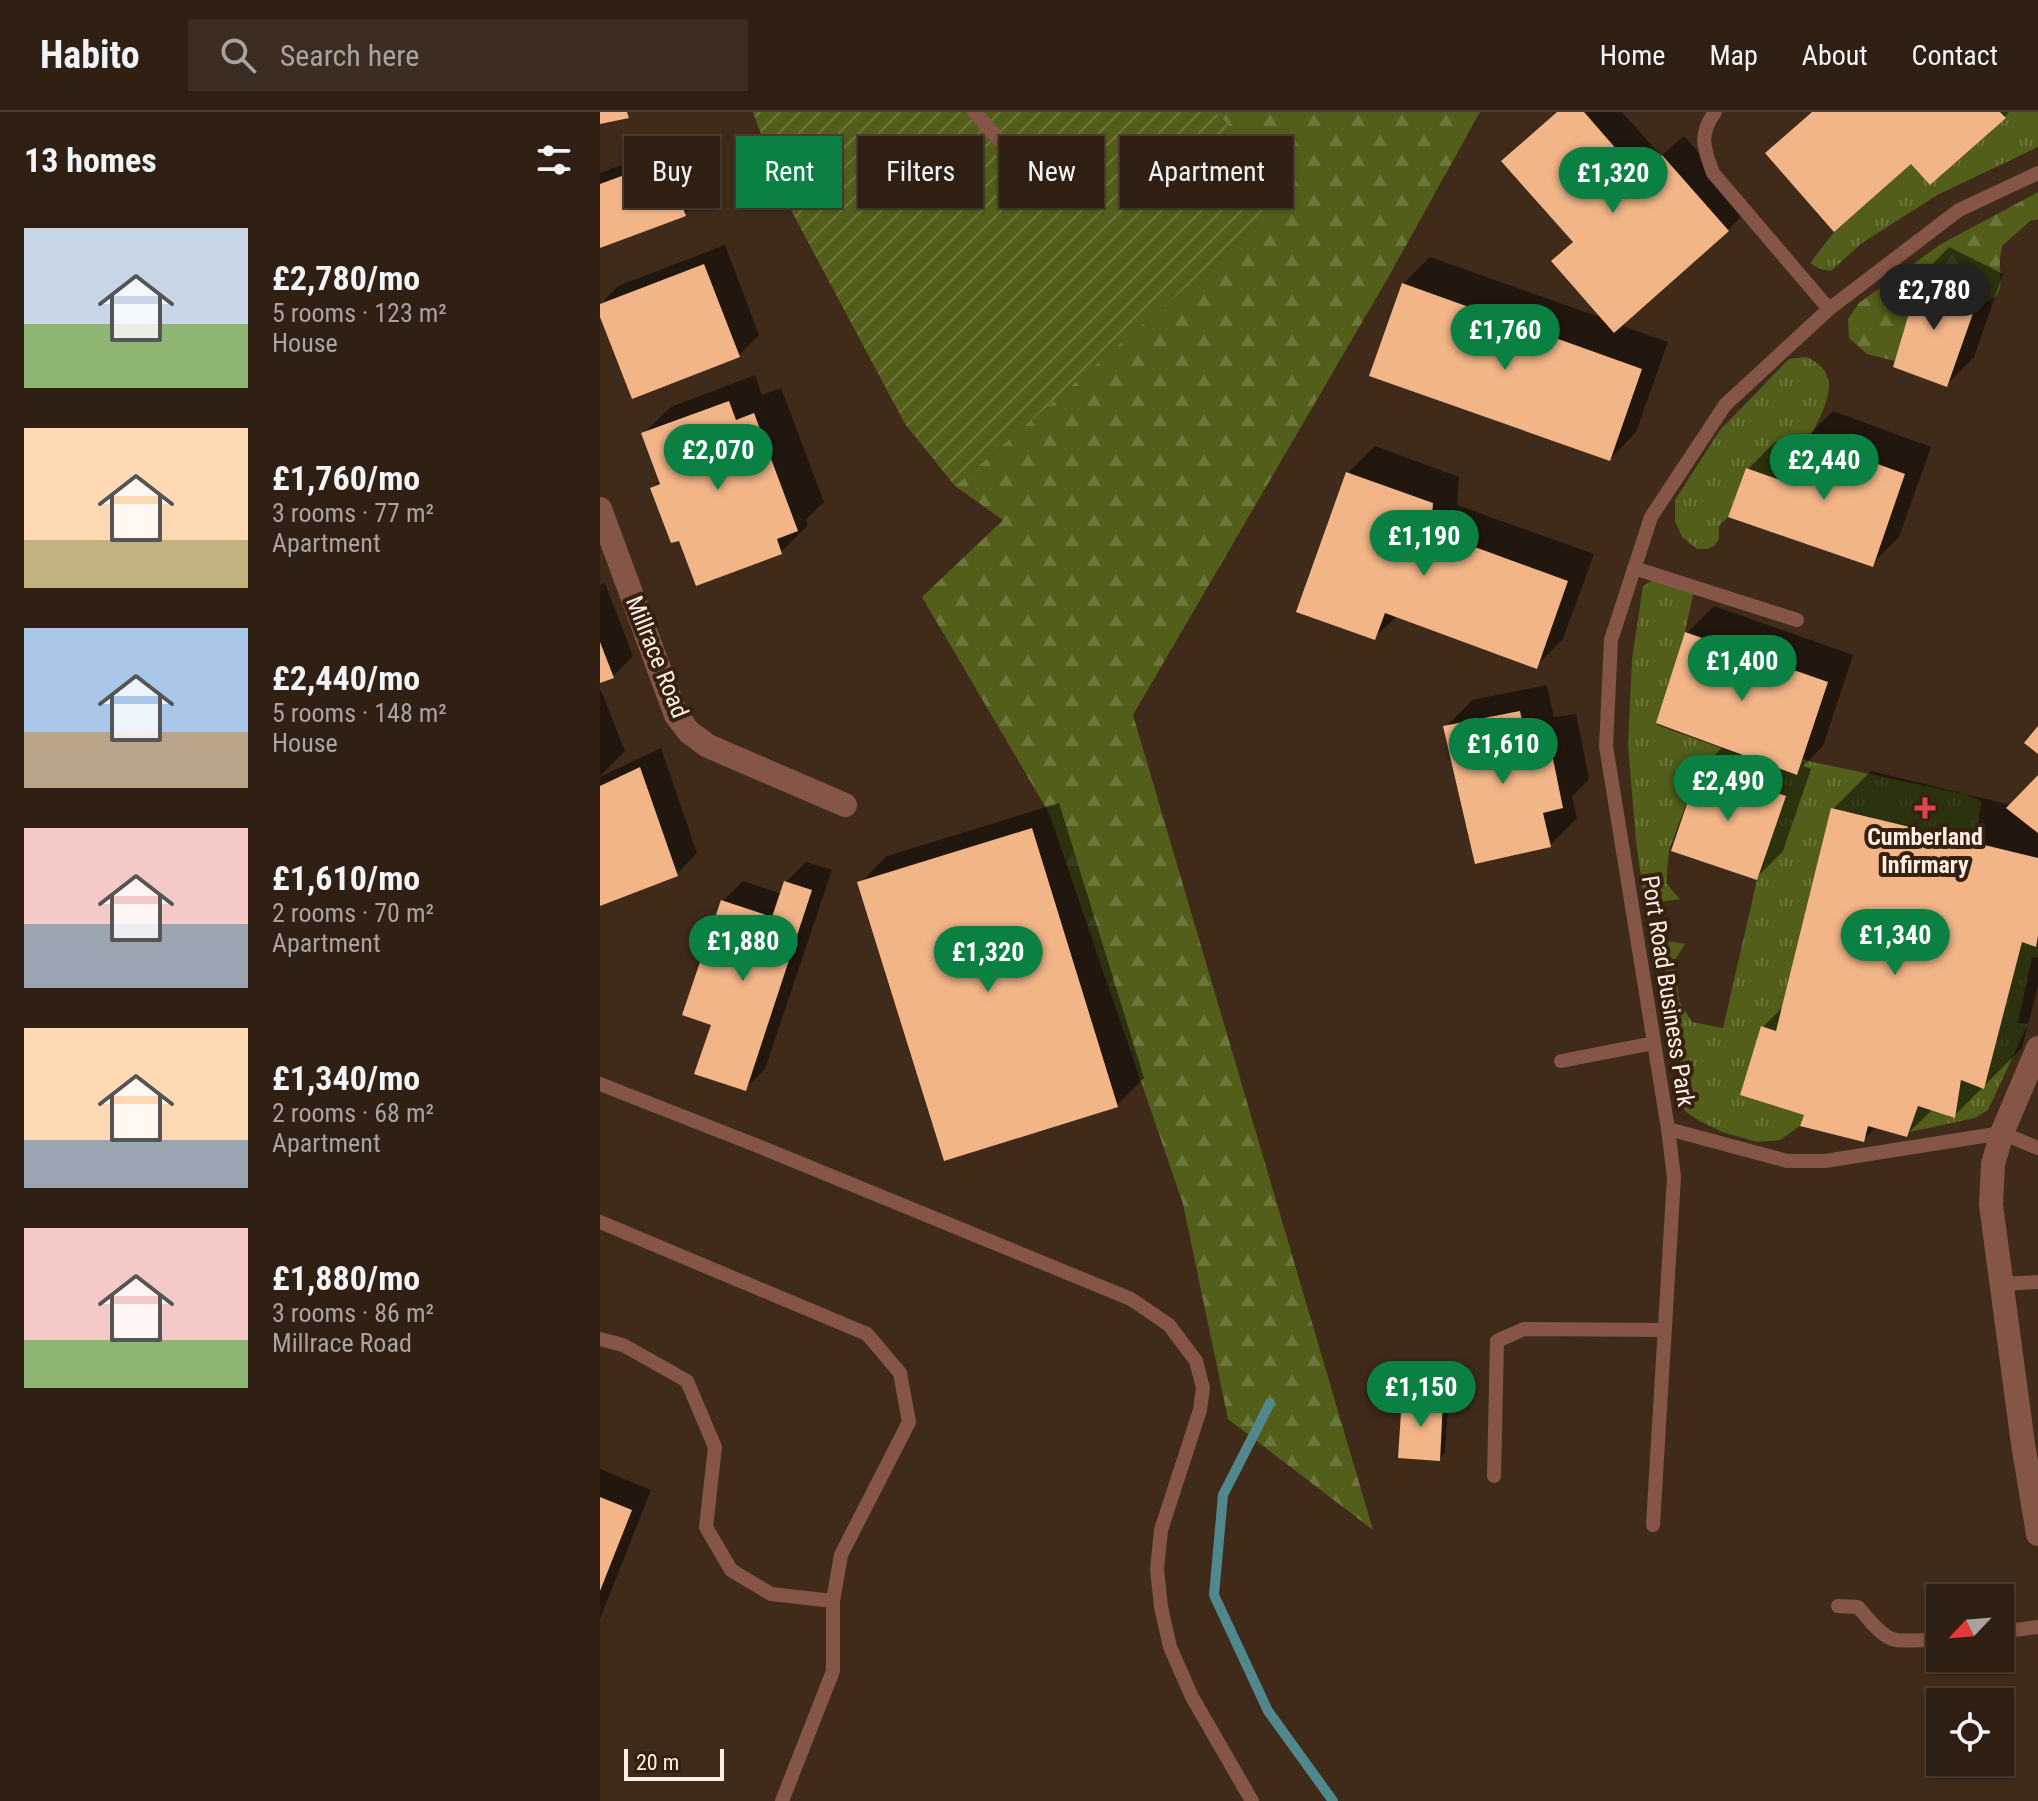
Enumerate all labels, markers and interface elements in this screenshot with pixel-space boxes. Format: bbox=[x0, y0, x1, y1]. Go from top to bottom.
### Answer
search box bbox=[188, 19, 748, 91]
text: Habito bbox=[40, 33, 140, 77]
icon: search bbox=[216, 33, 260, 77]
text: Search here bbox=[280, 38, 419, 73]
text: Home bbox=[1600, 39, 1665, 72]
text: Map bbox=[1709, 39, 1758, 72]
text: About bbox=[1802, 39, 1868, 72]
text: Contact bbox=[1912, 39, 1998, 72]
chip: Buy bbox=[624, 136, 720, 208]
chip: Rent bbox=[736, 136, 842, 208]
chip: Filters bbox=[858, 136, 983, 208]
chip: New bbox=[999, 136, 1104, 208]
chip: Apartment bbox=[1120, 136, 1293, 208]
icon: filters bbox=[532, 138, 576, 182]
text: 13 homes bbox=[24, 140, 157, 180]
pin: £1,320 bbox=[1548, 147, 1678, 215]
text: £1,320 bbox=[1577, 158, 1649, 188]
text: £2,780/mo bbox=[272, 258, 420, 298]
icon: home bbox=[88, 260, 184, 356]
pin: £2,780 bbox=[1869, 264, 1999, 332]
text: £2,780 bbox=[1898, 275, 1970, 305]
text: 5 rooms · 123 m² bbox=[272, 298, 447, 328]
pin: £1,760 bbox=[1440, 304, 1570, 372]
text: £1,760 bbox=[1469, 315, 1541, 345]
text: House bbox=[272, 328, 338, 358]
pin: £2,070 bbox=[653, 424, 783, 492]
pin: £2,440 bbox=[1759, 434, 1889, 502]
text: £2,070 bbox=[682, 435, 754, 465]
text: £2,440 bbox=[1788, 445, 1860, 475]
text: £1,760/mo bbox=[272, 458, 420, 498]
icon: home bbox=[88, 460, 184, 556]
text: 3 rooms · 77 m² bbox=[272, 498, 434, 528]
pin: £1,190 bbox=[1359, 510, 1489, 578]
text: £1,190 bbox=[1388, 521, 1460, 551]
text: Apartment bbox=[272, 528, 381, 558]
street label: Millrace Road bbox=[620, 592, 694, 722]
pin: £1,400 bbox=[1677, 635, 1807, 703]
text: £1,400 bbox=[1706, 646, 1778, 676]
text: £2,440/mo bbox=[272, 658, 420, 698]
icon: home bbox=[88, 660, 184, 756]
text: 5 rooms · 148 m² bbox=[272, 698, 447, 728]
pin: £1,610 bbox=[1438, 718, 1568, 786]
text: House bbox=[272, 728, 338, 758]
text: £1,610 bbox=[1467, 729, 1539, 759]
pin: £2,490 bbox=[1663, 755, 1793, 823]
text: £2,490 bbox=[1692, 766, 1764, 796]
marker: Cumberland Infirmary bbox=[1914, 797, 1936, 819]
place label: Cumberland Infirmary bbox=[1867, 823, 1983, 879]
text: £1,610/mo bbox=[272, 858, 420, 898]
icon: home bbox=[88, 860, 184, 956]
street label: Port Road Business Park bbox=[1636, 873, 1700, 1109]
text: 2 rooms · 70 m² bbox=[272, 898, 434, 928]
pin: £1,340 bbox=[1830, 909, 1960, 977]
pin: £1,880 bbox=[678, 915, 808, 983]
text: £1,340 bbox=[1859, 920, 1931, 950]
text: £1,880 bbox=[707, 926, 779, 956]
pin: £1,320 bbox=[923, 926, 1053, 994]
text: Apartment bbox=[272, 928, 381, 958]
text: £1,320 bbox=[952, 937, 1024, 967]
text: £1,340/mo bbox=[272, 1058, 420, 1098]
icon: home bbox=[88, 1060, 184, 1156]
text: 2 rooms · 68 m² bbox=[272, 1098, 434, 1128]
text: Apartment bbox=[272, 1128, 381, 1158]
text: £1,880/mo bbox=[272, 1258, 420, 1298]
icon: home bbox=[88, 1260, 184, 1356]
text: 3 rooms · 86 m² bbox=[272, 1298, 434, 1328]
text: Millrace Road bbox=[272, 1328, 412, 1358]
pin: £1,150 bbox=[1356, 1361, 1486, 1429]
text: £1,150 bbox=[1385, 1372, 1457, 1402]
north arrow bbox=[1926, 1584, 2014, 1672]
map controls bbox=[1926, 1584, 2014, 1776]
button: locate bbox=[1926, 1688, 2014, 1776]
scale bar bbox=[624, 1745, 724, 1781]
text: 20 m bbox=[636, 1750, 679, 1775]

